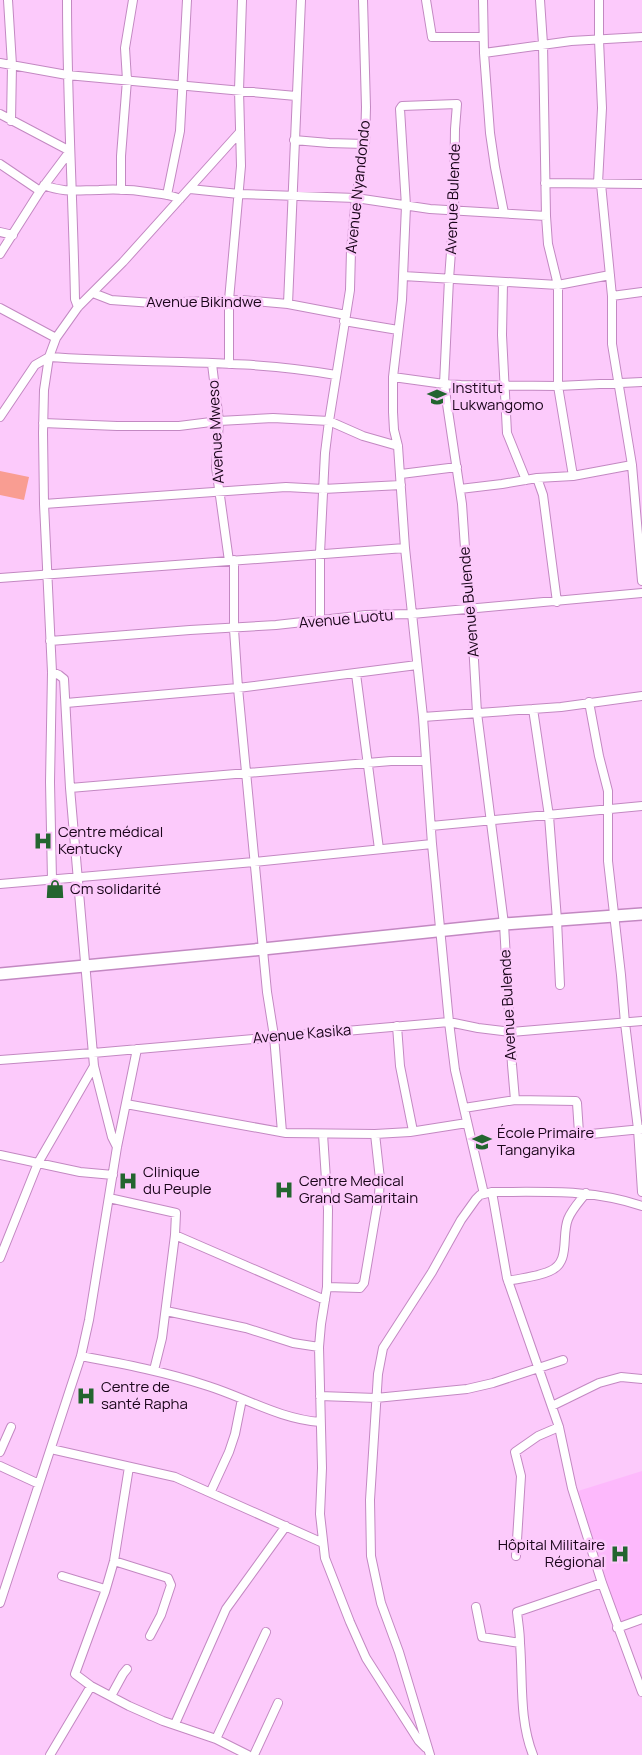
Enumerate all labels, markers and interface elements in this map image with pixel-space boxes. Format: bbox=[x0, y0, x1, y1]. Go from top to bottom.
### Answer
street label: Avenue Nyandondo bbox=[340, 119, 375, 255]
street label: Avenue Bulende bbox=[440, 143, 465, 255]
street label: Avenue Bikindwe bbox=[146, 291, 262, 312]
place label: Institut Lukwangomo bbox=[452, 377, 544, 415]
street label: Avenue Mweso bbox=[202, 380, 229, 484]
school or university icon: Institut Lukwangomo bbox=[426, 386, 448, 408]
street label: Avenue Bulende bbox=[453, 546, 484, 658]
street label: Avenue Luotu bbox=[298, 604, 394, 633]
place label: Centre médical Kentucky bbox=[58, 821, 163, 859]
hospital icon: Centre médical Kentucky bbox=[32, 830, 54, 852]
shop icon: Cm solidarité bbox=[44, 878, 66, 900]
place label: Cm solidarité bbox=[70, 878, 161, 899]
street label: Avenue Bulende bbox=[494, 949, 521, 1061]
street label: Avenue Kasika bbox=[252, 1019, 352, 1048]
place label: École Primaire Tanganyika bbox=[497, 1122, 595, 1160]
school or university icon: École Primaire Tanganyika bbox=[471, 1131, 493, 1153]
place label: Clinique du Peuple bbox=[143, 1161, 212, 1199]
hospital icon: Clinique du Peuple bbox=[117, 1170, 139, 1192]
place label: Centre Medical Grand Samaritain bbox=[299, 1170, 418, 1208]
hospital icon: Centre Medical Grand Samaritain bbox=[273, 1179, 295, 1201]
place label: Centre de santé Rapha bbox=[101, 1376, 188, 1414]
hospital icon: Centre de santé Rapha bbox=[75, 1385, 97, 1407]
place label: Hôpital Militaire Régional bbox=[498, 1534, 605, 1572]
hospital icon: Hôpital Militaire Régional bbox=[609, 1543, 631, 1565]

